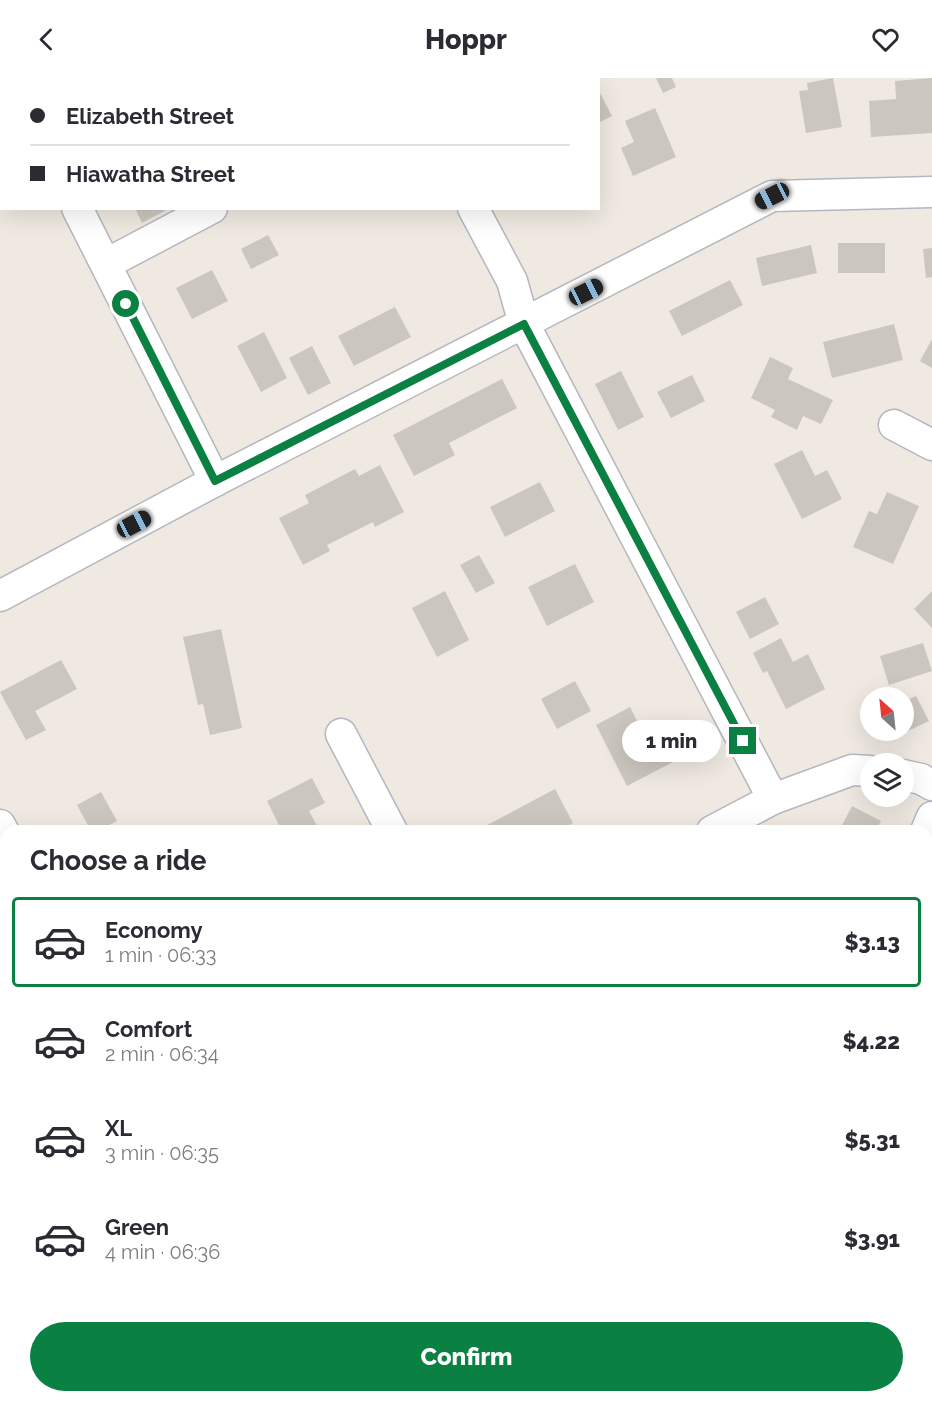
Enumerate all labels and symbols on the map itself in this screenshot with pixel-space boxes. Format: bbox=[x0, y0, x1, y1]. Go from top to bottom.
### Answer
car bbox=[752, 180, 792, 212]
car bbox=[566, 276, 606, 308]
route start bbox=[112, 290, 139, 317]
car bbox=[114, 508, 154, 540]
north arrow bbox=[860, 687, 914, 741]
callout: 1 min bbox=[623, 720, 722, 762]
route end bbox=[729, 727, 756, 754]

